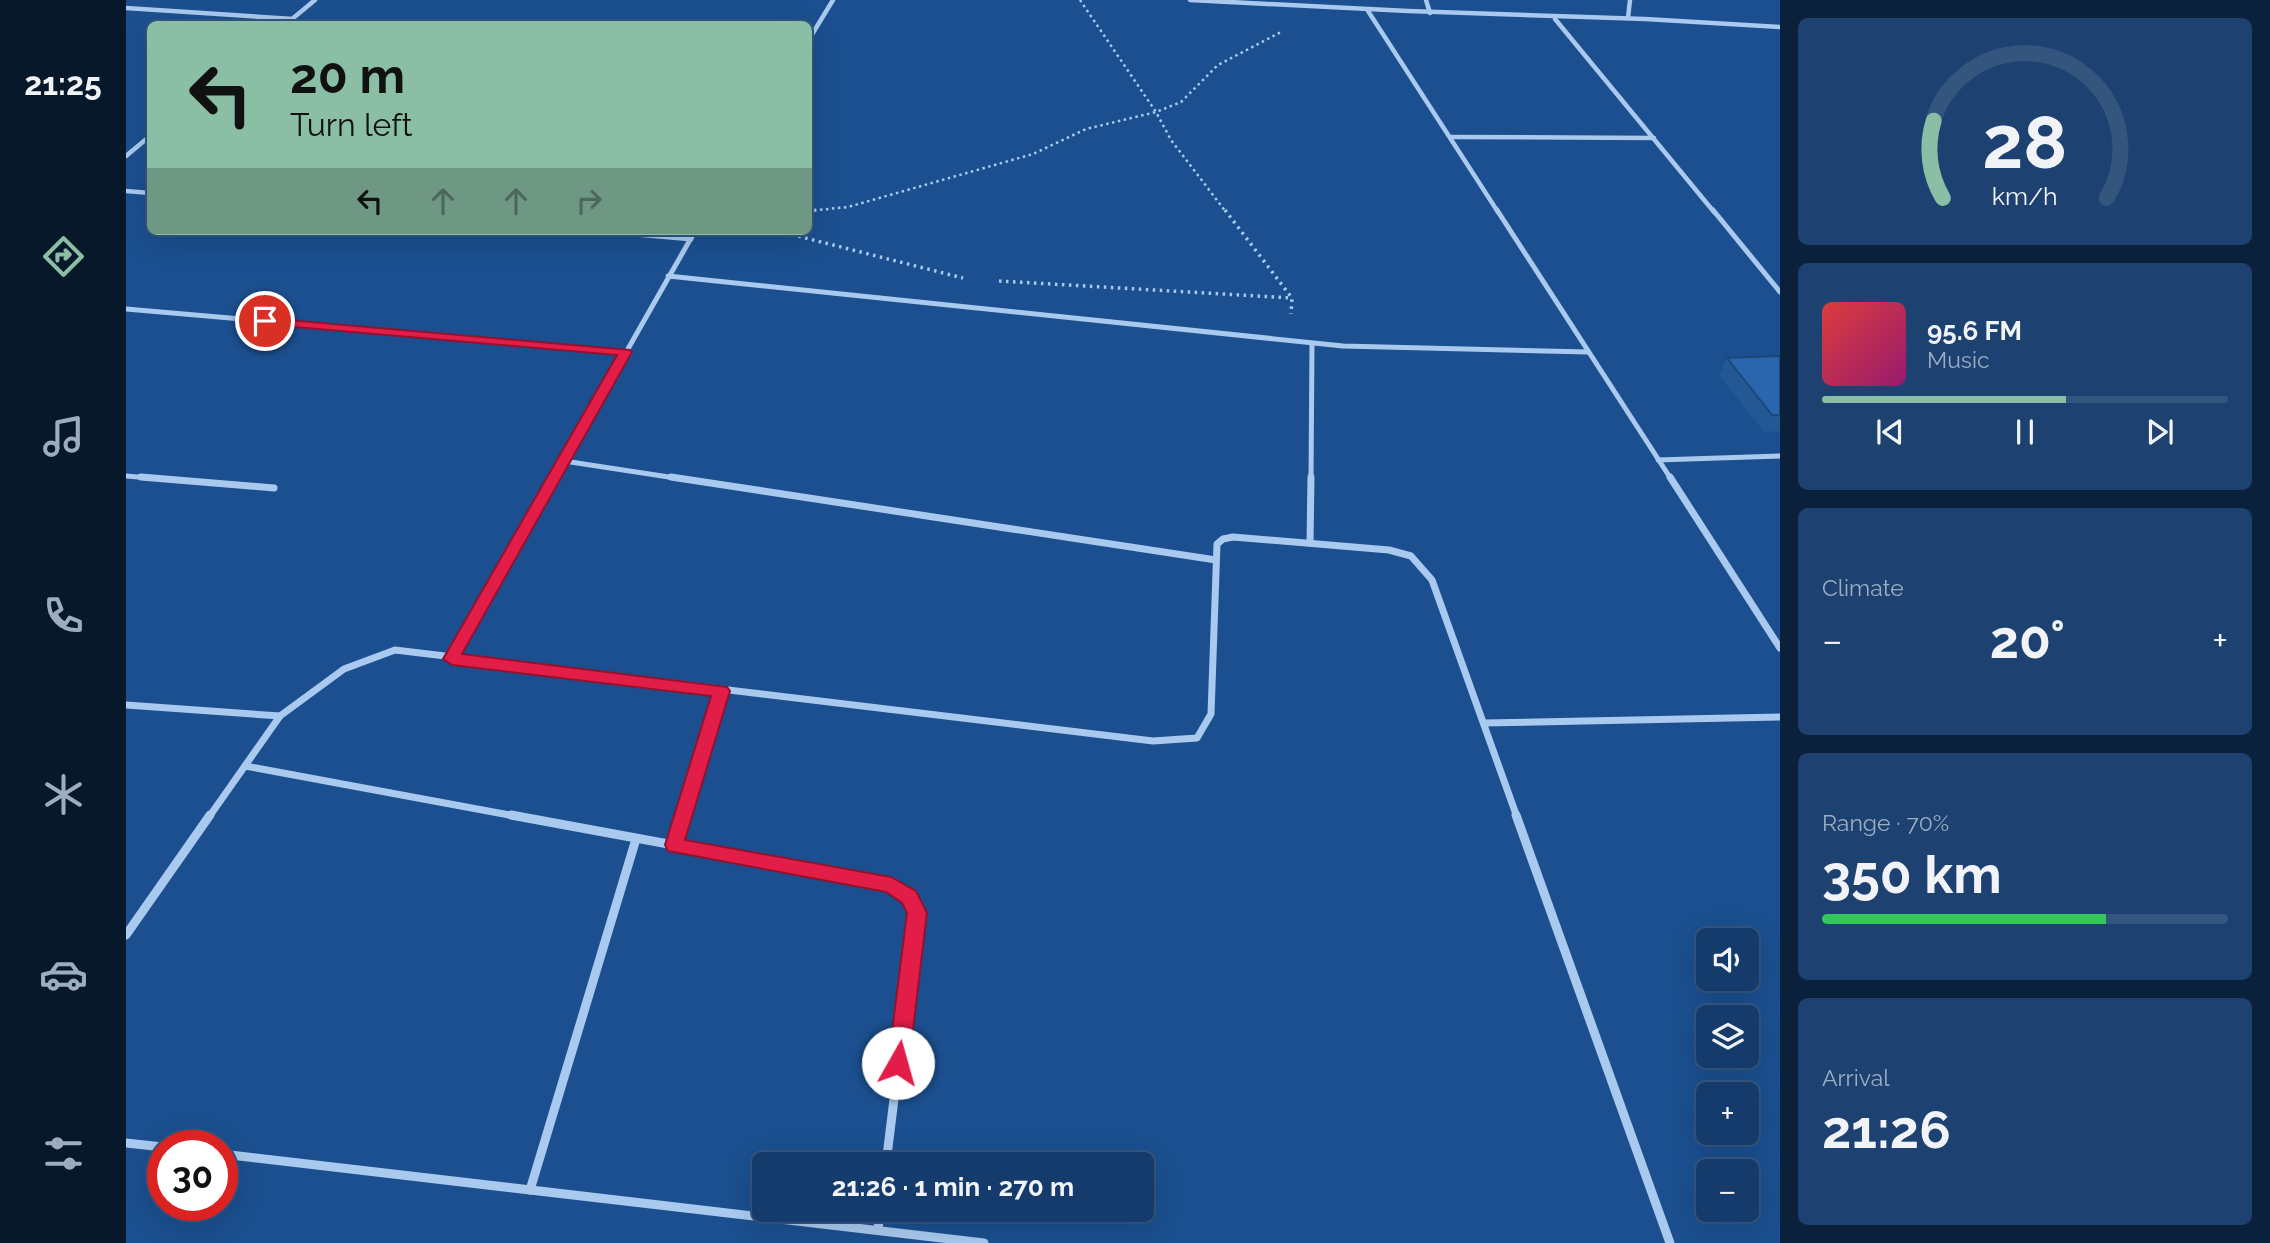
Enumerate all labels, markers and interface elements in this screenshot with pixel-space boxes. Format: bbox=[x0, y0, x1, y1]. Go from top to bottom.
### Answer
text: 20 m bbox=[290, 47, 405, 104]
icon: left bbox=[175, 49, 266, 140]
text: 21:25 bbox=[24, 65, 102, 102]
text: 28 bbox=[1982, 100, 2068, 185]
text: Turn left bbox=[290, 106, 412, 143]
text: km/h bbox=[1992, 180, 2058, 210]
icon: left bbox=[351, 182, 389, 220]
icon: ahead bbox=[424, 182, 462, 220]
icon: ahead bbox=[497, 182, 535, 220]
icon: right bbox=[570, 182, 608, 220]
icon: directions bbox=[39, 232, 88, 281]
pin bbox=[235, 291, 295, 351]
icon: arrive bbox=[246, 302, 284, 340]
text: 95.6 FM bbox=[1927, 316, 2022, 346]
text: Music bbox=[1927, 346, 1990, 373]
icon: music bbox=[39, 412, 88, 461]
icon: previous bbox=[1871, 413, 1909, 451]
icon: pause bbox=[2006, 413, 2044, 451]
icon: next bbox=[2141, 413, 2179, 451]
text: Climate bbox=[1822, 574, 1904, 601]
icon: phone bbox=[39, 591, 88, 640]
text: 20° bbox=[1990, 609, 2065, 670]
text: − bbox=[1822, 618, 1842, 663]
text: + bbox=[2212, 618, 2228, 663]
icon: climate bbox=[39, 770, 88, 819]
text: Range · 70% bbox=[1822, 809, 1949, 836]
text: 350 km bbox=[1822, 844, 2002, 905]
map controls bbox=[1696, 928, 1759, 1222]
button: sound bbox=[1696, 928, 1759, 991]
icon: car bbox=[39, 950, 88, 999]
button: layers bbox=[1696, 1005, 1759, 1068]
position arrow bbox=[861, 1026, 935, 1100]
text: Arrival bbox=[1822, 1064, 1889, 1091]
button: + bbox=[1696, 1082, 1759, 1145]
text: 21:26 bbox=[1822, 1099, 1951, 1160]
icon: filters bbox=[39, 1129, 88, 1178]
speed limit sign: 30 bbox=[147, 1130, 238, 1221]
button: − bbox=[1696, 1159, 1759, 1222]
text: 21:26 · 1 min · 270 m bbox=[832, 1172, 1074, 1202]

